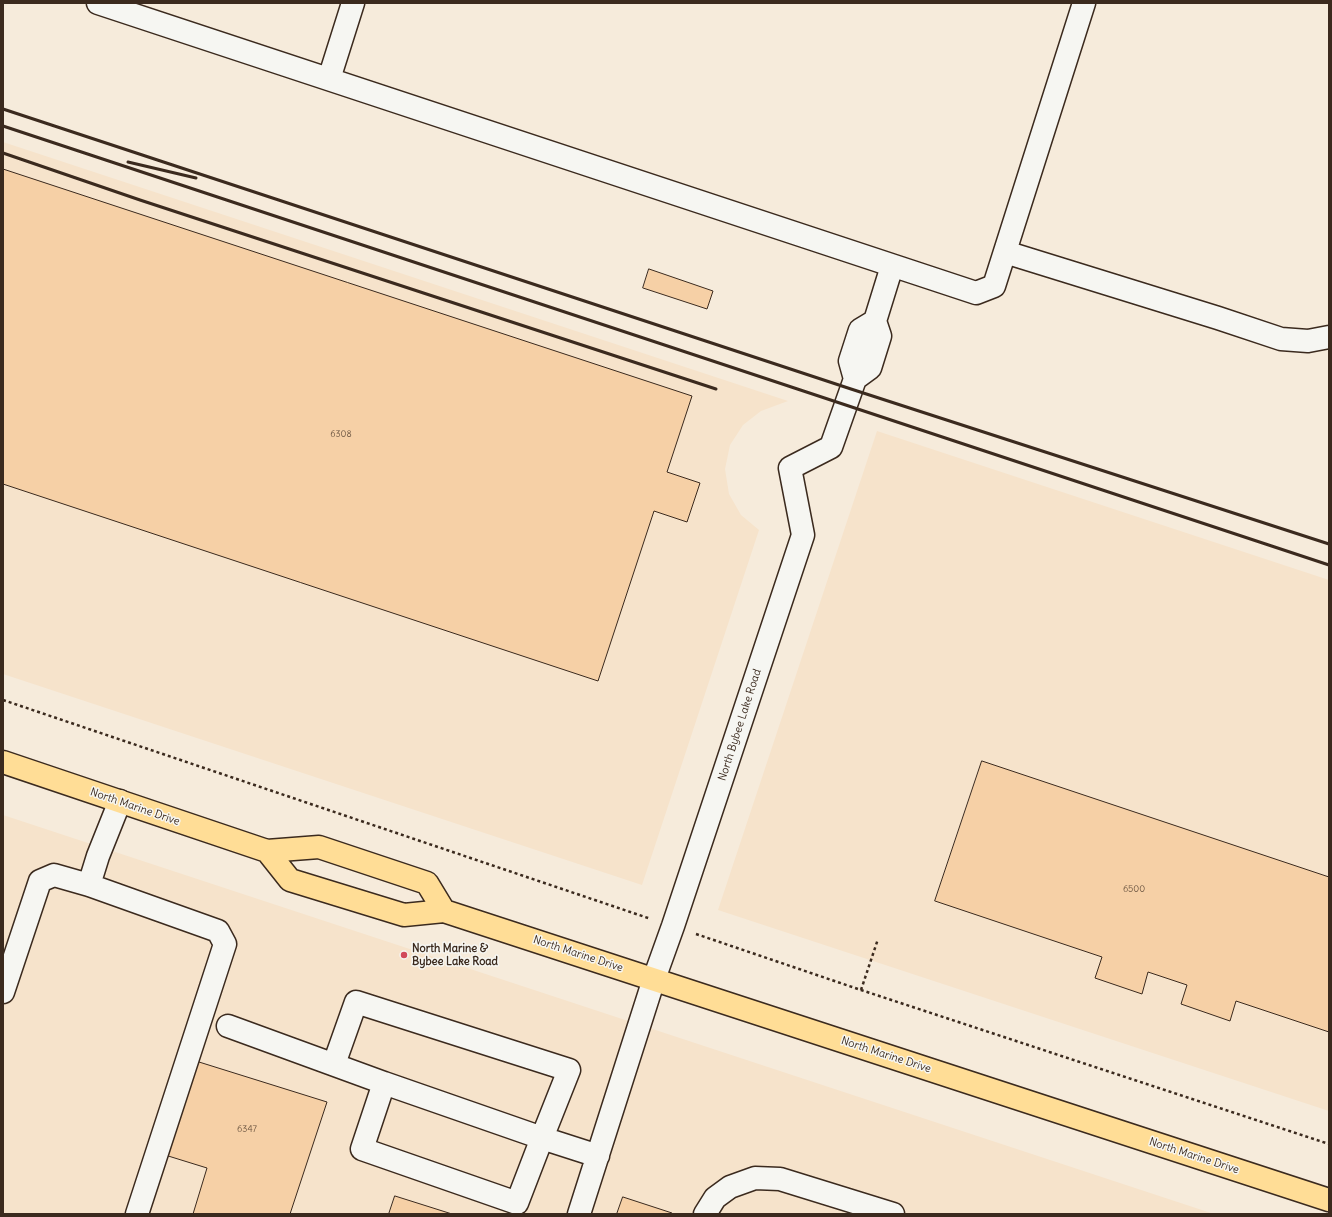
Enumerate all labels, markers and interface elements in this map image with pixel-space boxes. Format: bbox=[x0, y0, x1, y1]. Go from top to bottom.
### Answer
house number: 6308 bbox=[330, 429, 352, 439]
street label: North Bybee Lake Road bbox=[716, 667, 764, 783]
street label: North Marine Drive bbox=[88, 785, 182, 829]
house number: 6500 bbox=[1123, 884, 1145, 894]
street label: North Marine Drive bbox=[531, 933, 625, 975]
place label: North Marine & Bybee Lake Road bbox=[412, 942, 498, 968]
marker: North Marine & Bybee Lake Road bbox=[399, 950, 409, 960]
street label: North Marine Drive bbox=[839, 1034, 933, 1076]
house number: 6347 bbox=[237, 1124, 257, 1134]
street label: North Marine Drive bbox=[1147, 1135, 1241, 1177]

